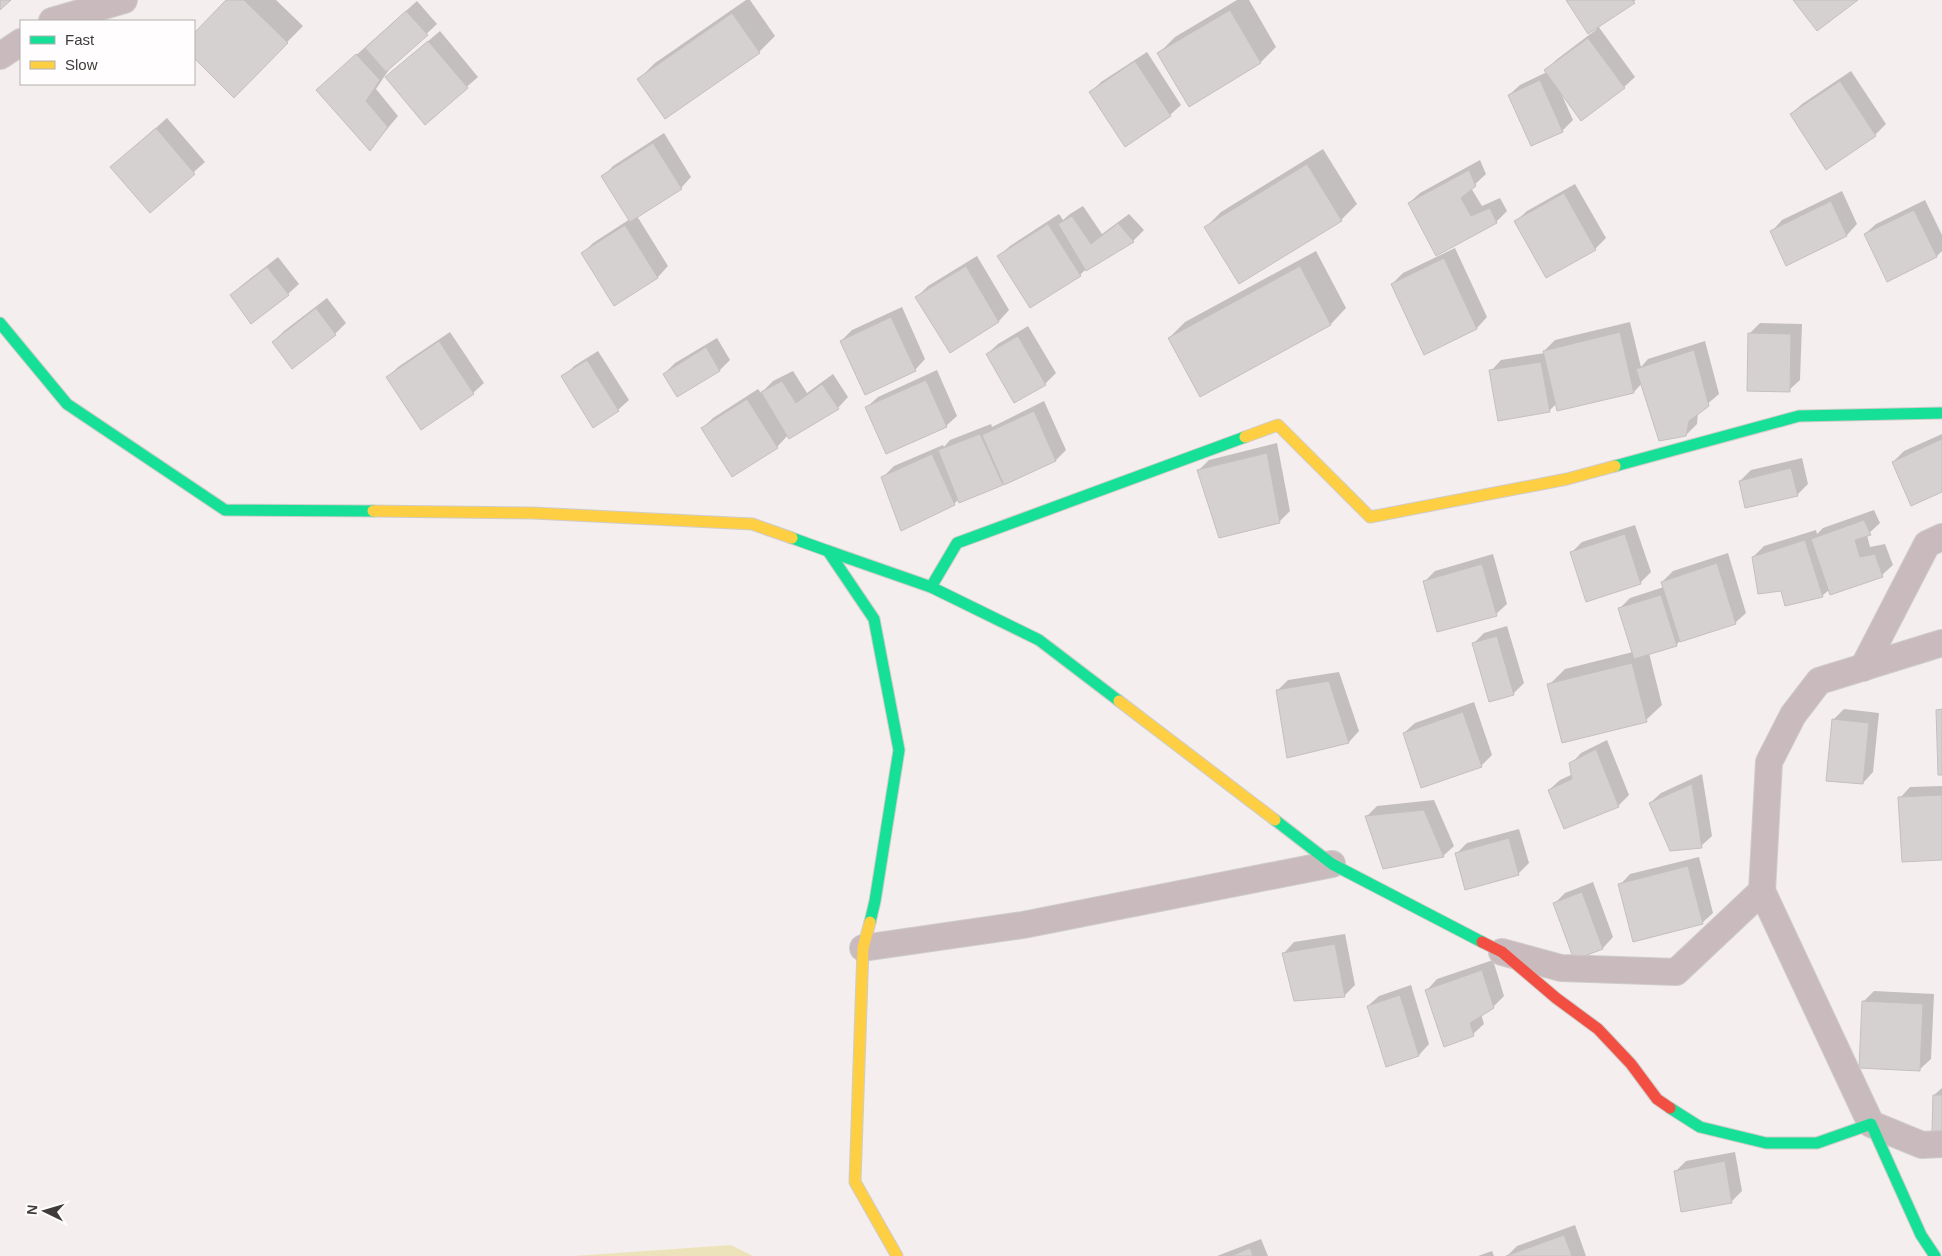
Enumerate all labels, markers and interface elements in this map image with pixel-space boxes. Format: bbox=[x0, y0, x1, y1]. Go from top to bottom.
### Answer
legend bbox=[20, 20, 195, 85]
text: Fast bbox=[65, 31, 95, 48]
text: Slow bbox=[65, 56, 98, 73]
north arrow bbox=[20, 1186, 70, 1236]
text: N bbox=[24, 1204, 40, 1216]

